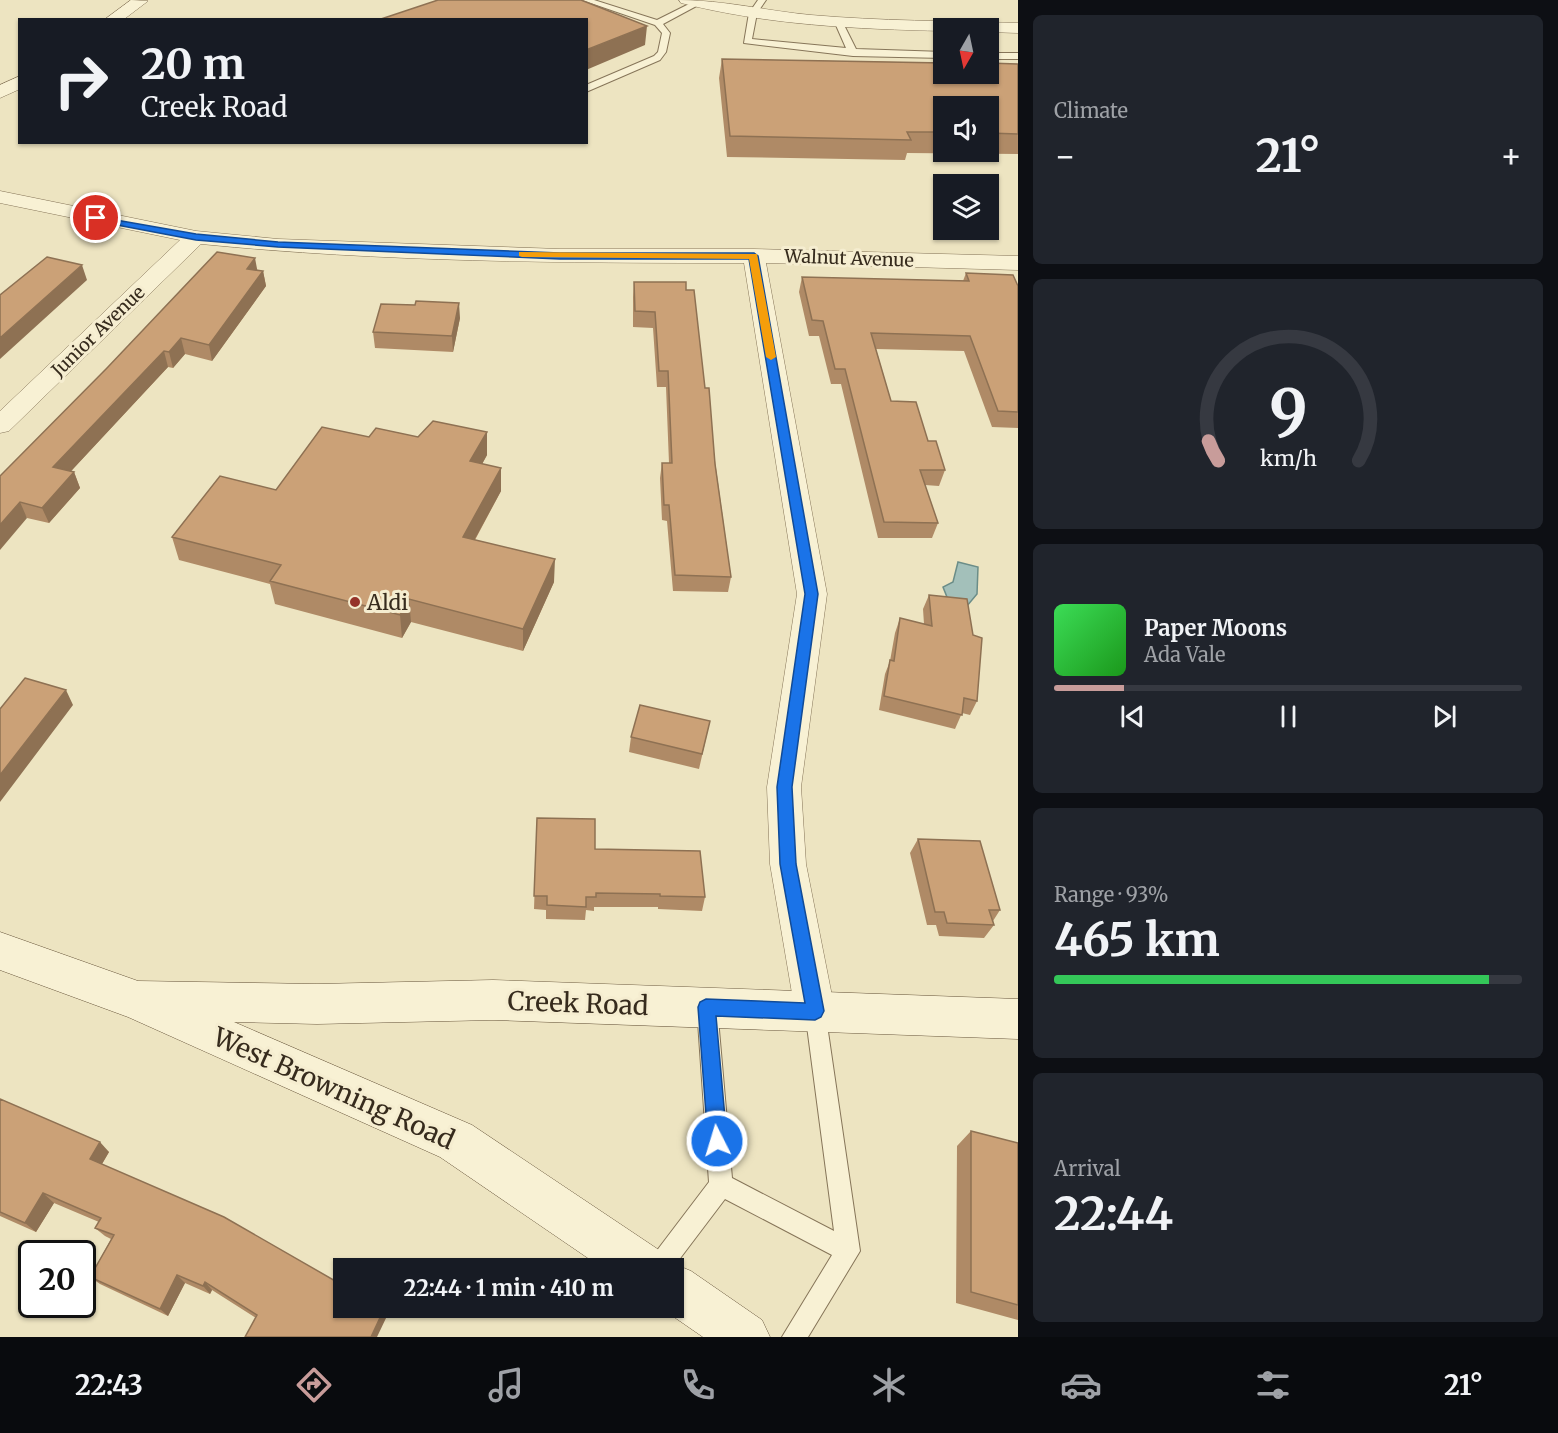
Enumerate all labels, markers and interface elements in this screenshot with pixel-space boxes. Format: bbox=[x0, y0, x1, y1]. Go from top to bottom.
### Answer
north arrow bbox=[933, 18, 999, 84]
map controls bbox=[933, 18, 999, 240]
text: 20 m bbox=[141, 38, 245, 90]
icon: right bbox=[42, 42, 120, 120]
text: Creek Road bbox=[141, 90, 287, 124]
button: sound bbox=[933, 96, 999, 162]
text: Climate bbox=[1054, 98, 1128, 123]
text: 21° bbox=[1255, 128, 1321, 184]
text: − bbox=[1054, 136, 1076, 177]
text: + bbox=[1500, 136, 1522, 177]
button: layers bbox=[933, 174, 999, 240]
pin bbox=[70, 192, 121, 243]
icon: arrive bbox=[79, 201, 112, 234]
street label: Walnut Avenue bbox=[783, 244, 914, 272]
street label: Junior Avenue bbox=[46, 281, 149, 382]
text: 9 bbox=[1269, 374, 1307, 452]
text: km/h bbox=[1260, 446, 1316, 473]
place label: Aldi bbox=[366, 589, 408, 616]
marker: Aldi bbox=[348, 595, 362, 609]
text: Paper Moons bbox=[1144, 614, 1287, 642]
text: Ada Vale bbox=[1144, 642, 1225, 667]
icon: previous bbox=[1116, 700, 1149, 733]
icon: pause bbox=[1272, 700, 1305, 733]
icon: next bbox=[1428, 700, 1461, 733]
text: Range · 93% bbox=[1054, 882, 1169, 907]
text: 465 km bbox=[1054, 912, 1220, 968]
street label: Creek Road bbox=[507, 984, 649, 1022]
street label: West Browning Road bbox=[207, 1019, 460, 1156]
position arrow bbox=[685, 1109, 749, 1173]
text: Arrival bbox=[1054, 1156, 1121, 1181]
text: 22:44 bbox=[1054, 1186, 1173, 1242]
speed limit sign: 20 bbox=[18, 1240, 96, 1318]
text: 22:44 · 1 min · 410 m bbox=[403, 1274, 614, 1302]
icon: directions bbox=[293, 1364, 335, 1406]
icon: music bbox=[485, 1364, 527, 1406]
icon: phone bbox=[677, 1364, 719, 1406]
icon: climate bbox=[868, 1364, 910, 1406]
icon: car bbox=[1060, 1364, 1102, 1406]
icon: filters bbox=[1252, 1364, 1294, 1406]
text: 22:43 bbox=[75, 1368, 143, 1402]
text: 21° bbox=[1444, 1368, 1483, 1402]

